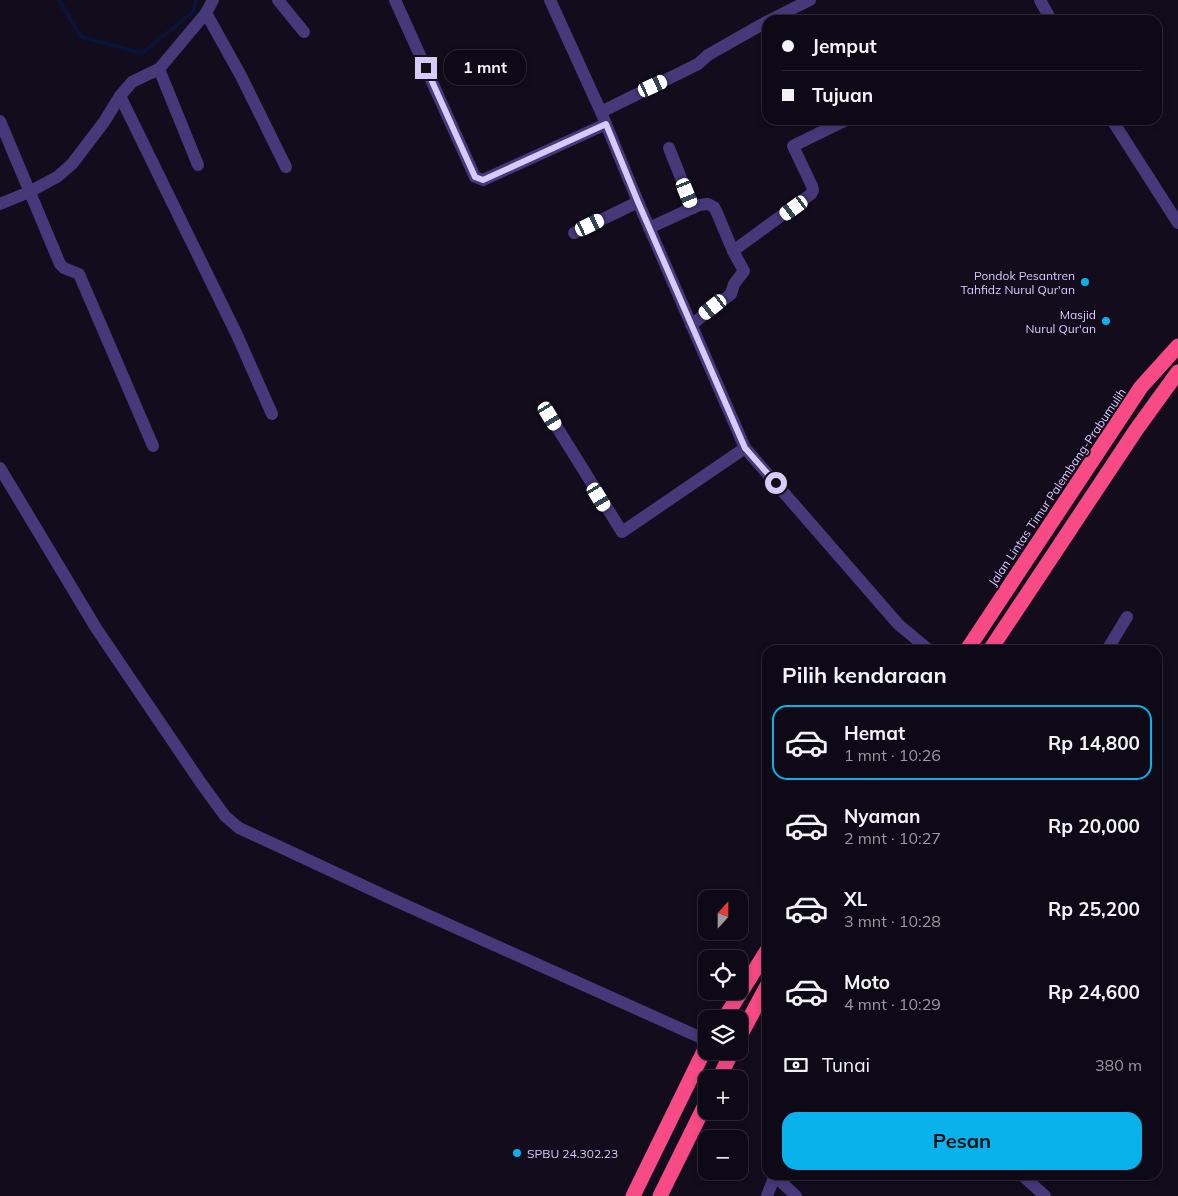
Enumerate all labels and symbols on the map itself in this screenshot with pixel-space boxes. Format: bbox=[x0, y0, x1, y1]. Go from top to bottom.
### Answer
callout: 1 mnt bbox=[444, 50, 526, 86]
route end bbox=[415, 57, 437, 79]
car bbox=[636, 73, 669, 99]
car bbox=[674, 176, 699, 210]
car bbox=[777, 193, 810, 223]
car bbox=[573, 212, 606, 238]
place label: Pondok Pesantren Tahfidz Nurul Qur'an bbox=[960, 268, 1075, 297]
marker: Pondok Pesantren Tahfidz Nurul Qur'an bbox=[1079, 276, 1091, 288]
car bbox=[696, 292, 729, 322]
place label: Masjid Nurul Qur'an bbox=[1025, 307, 1096, 336]
marker: Masjid Nurul Qur'an bbox=[1100, 315, 1112, 327]
street label: Jalan Lintas Timur Palembang-Prabumulih bbox=[985, 385, 1129, 589]
car bbox=[535, 399, 564, 433]
route start bbox=[765, 472, 787, 494]
car bbox=[584, 480, 613, 514]
north arrow bbox=[698, 890, 748, 940]
place label: SPBU 24.302.23 bbox=[527, 1146, 618, 1161]
marker: SPBU 24.302.23 bbox=[511, 1147, 523, 1159]

